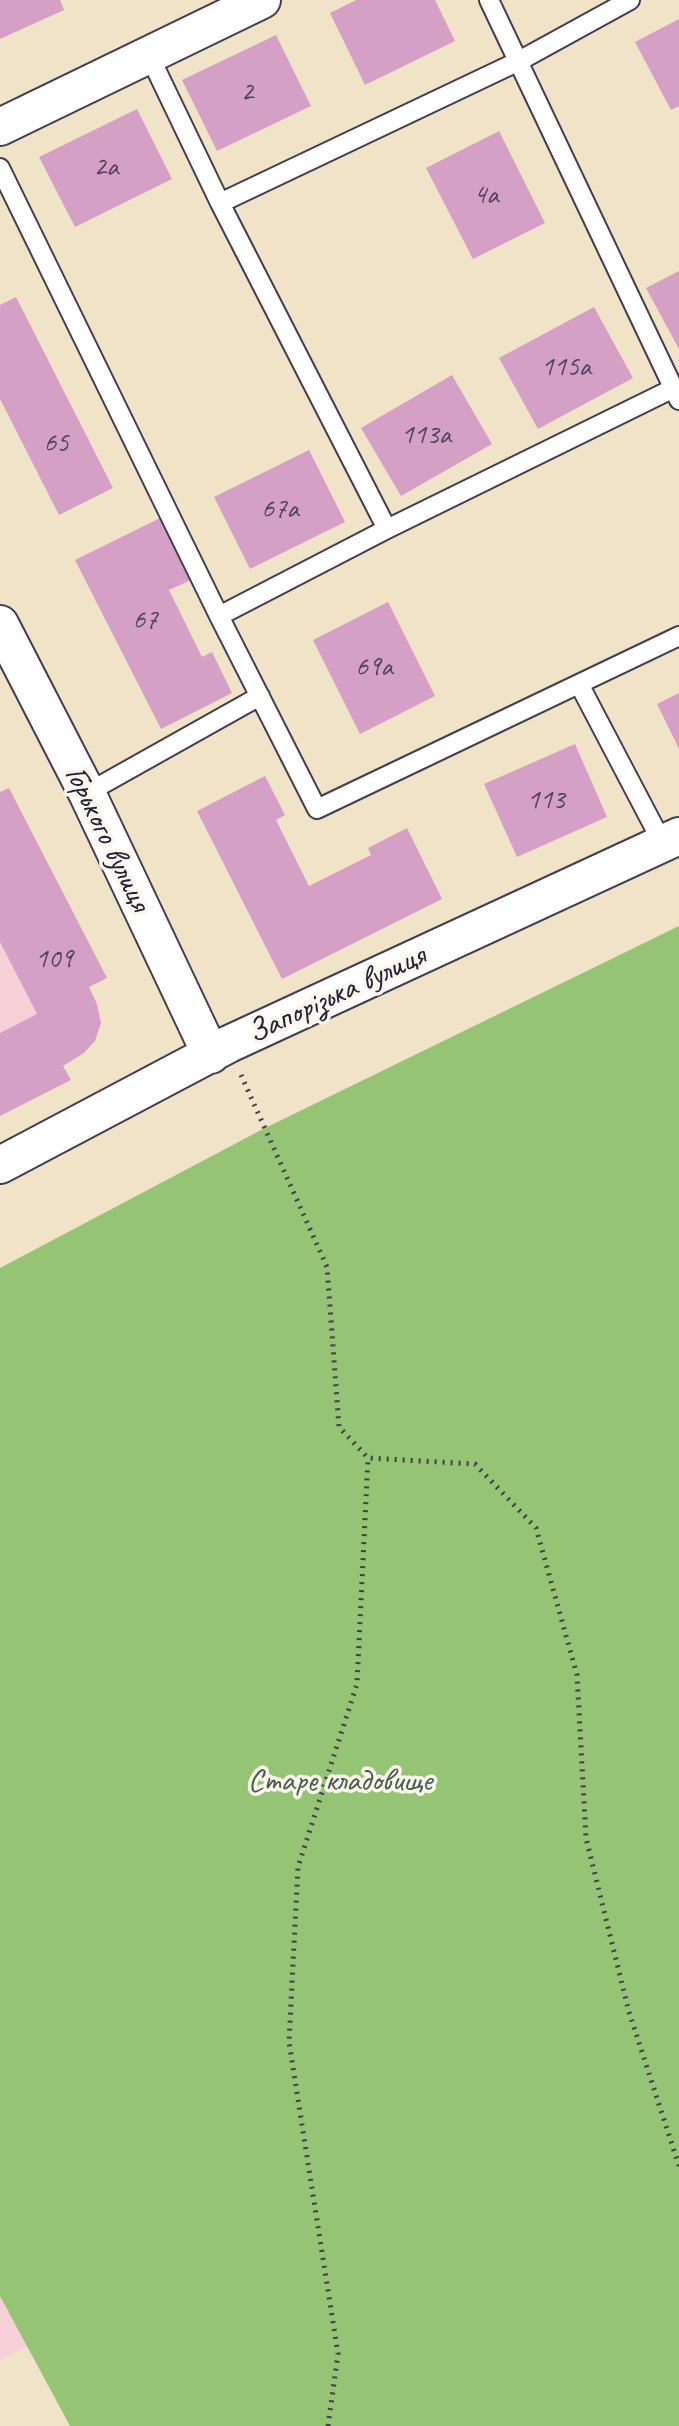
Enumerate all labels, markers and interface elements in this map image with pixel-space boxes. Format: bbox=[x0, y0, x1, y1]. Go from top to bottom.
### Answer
house number: 2 bbox=[241, 76, 253, 110]
house number: 2а bbox=[94, 151, 118, 185]
house number: 4а bbox=[474, 179, 498, 213]
house number: 115а bbox=[541, 351, 591, 385]
house number: 113а bbox=[401, 419, 451, 453]
house number: 65 bbox=[43, 427, 69, 461]
house number: 67а bbox=[261, 493, 299, 527]
house number: 67 bbox=[132, 604, 158, 638]
house number: 69а bbox=[355, 651, 393, 685]
street label: Горького вулиця bbox=[55, 760, 159, 918]
house number: 113 bbox=[527, 784, 565, 818]
street label: Запорізька вулиця bbox=[242, 937, 432, 1053]
house number: 109 bbox=[35, 943, 73, 977]
park label: Старе кладовище bbox=[248, 1763, 432, 1801]

